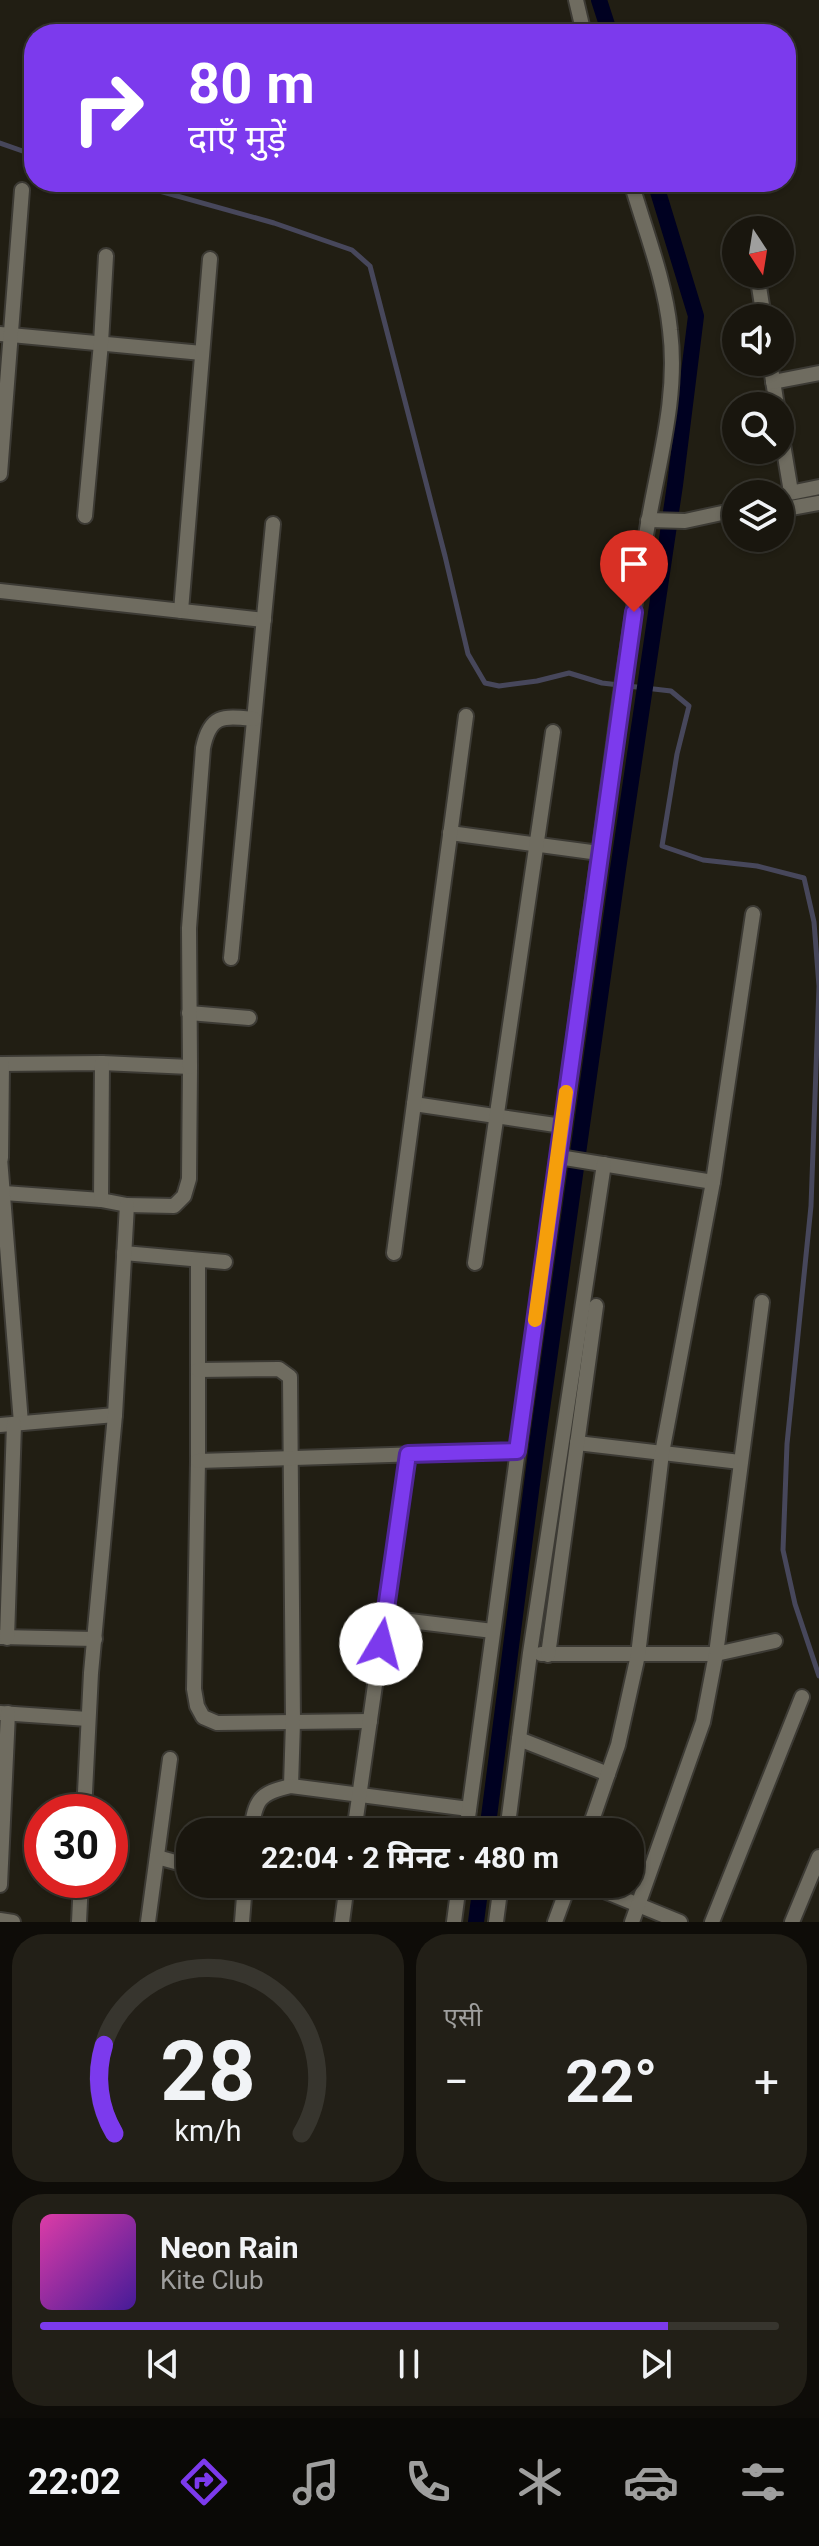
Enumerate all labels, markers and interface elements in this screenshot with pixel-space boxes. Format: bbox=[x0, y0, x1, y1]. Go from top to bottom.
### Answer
text: 80 m bbox=[188, 51, 315, 117]
icon: right bbox=[56, 56, 160, 160]
text: दाएँ मुड़ें bbox=[188, 118, 286, 160]
north arrow bbox=[722, 216, 794, 288]
map controls bbox=[722, 216, 794, 552]
button: sound bbox=[722, 304, 794, 376]
button: search bbox=[722, 392, 794, 464]
button: layers bbox=[722, 480, 794, 552]
pin bbox=[600, 530, 668, 612]
icon: arrive bbox=[612, 542, 656, 586]
position arrow bbox=[339, 1602, 423, 1686]
speed limit sign: 30 bbox=[24, 1794, 128, 1898]
text: 22:04 · 2 मिनट · 480 m bbox=[261, 1840, 559, 1875]
text: एसी bbox=[444, 2002, 482, 2032]
text: 28 bbox=[160, 2023, 255, 2120]
text: 22° bbox=[565, 2046, 657, 2117]
text: − bbox=[444, 2056, 469, 2108]
text: + bbox=[754, 2056, 779, 2108]
text: km/h bbox=[174, 2114, 241, 2148]
text: Neon Rain bbox=[160, 2230, 299, 2265]
text: Kite Club bbox=[160, 2265, 264, 2295]
icon: previous bbox=[141, 2342, 185, 2386]
icon: pause bbox=[387, 2342, 431, 2386]
icon: next bbox=[634, 2342, 678, 2386]
icon: directions bbox=[176, 2454, 232, 2510]
icon: music bbox=[288, 2454, 344, 2510]
icon: phone bbox=[400, 2454, 456, 2510]
icon: climate bbox=[512, 2454, 568, 2510]
icon: car bbox=[623, 2454, 679, 2510]
icon: filters bbox=[735, 2454, 791, 2510]
text: 22:02 bbox=[28, 2461, 121, 2503]

